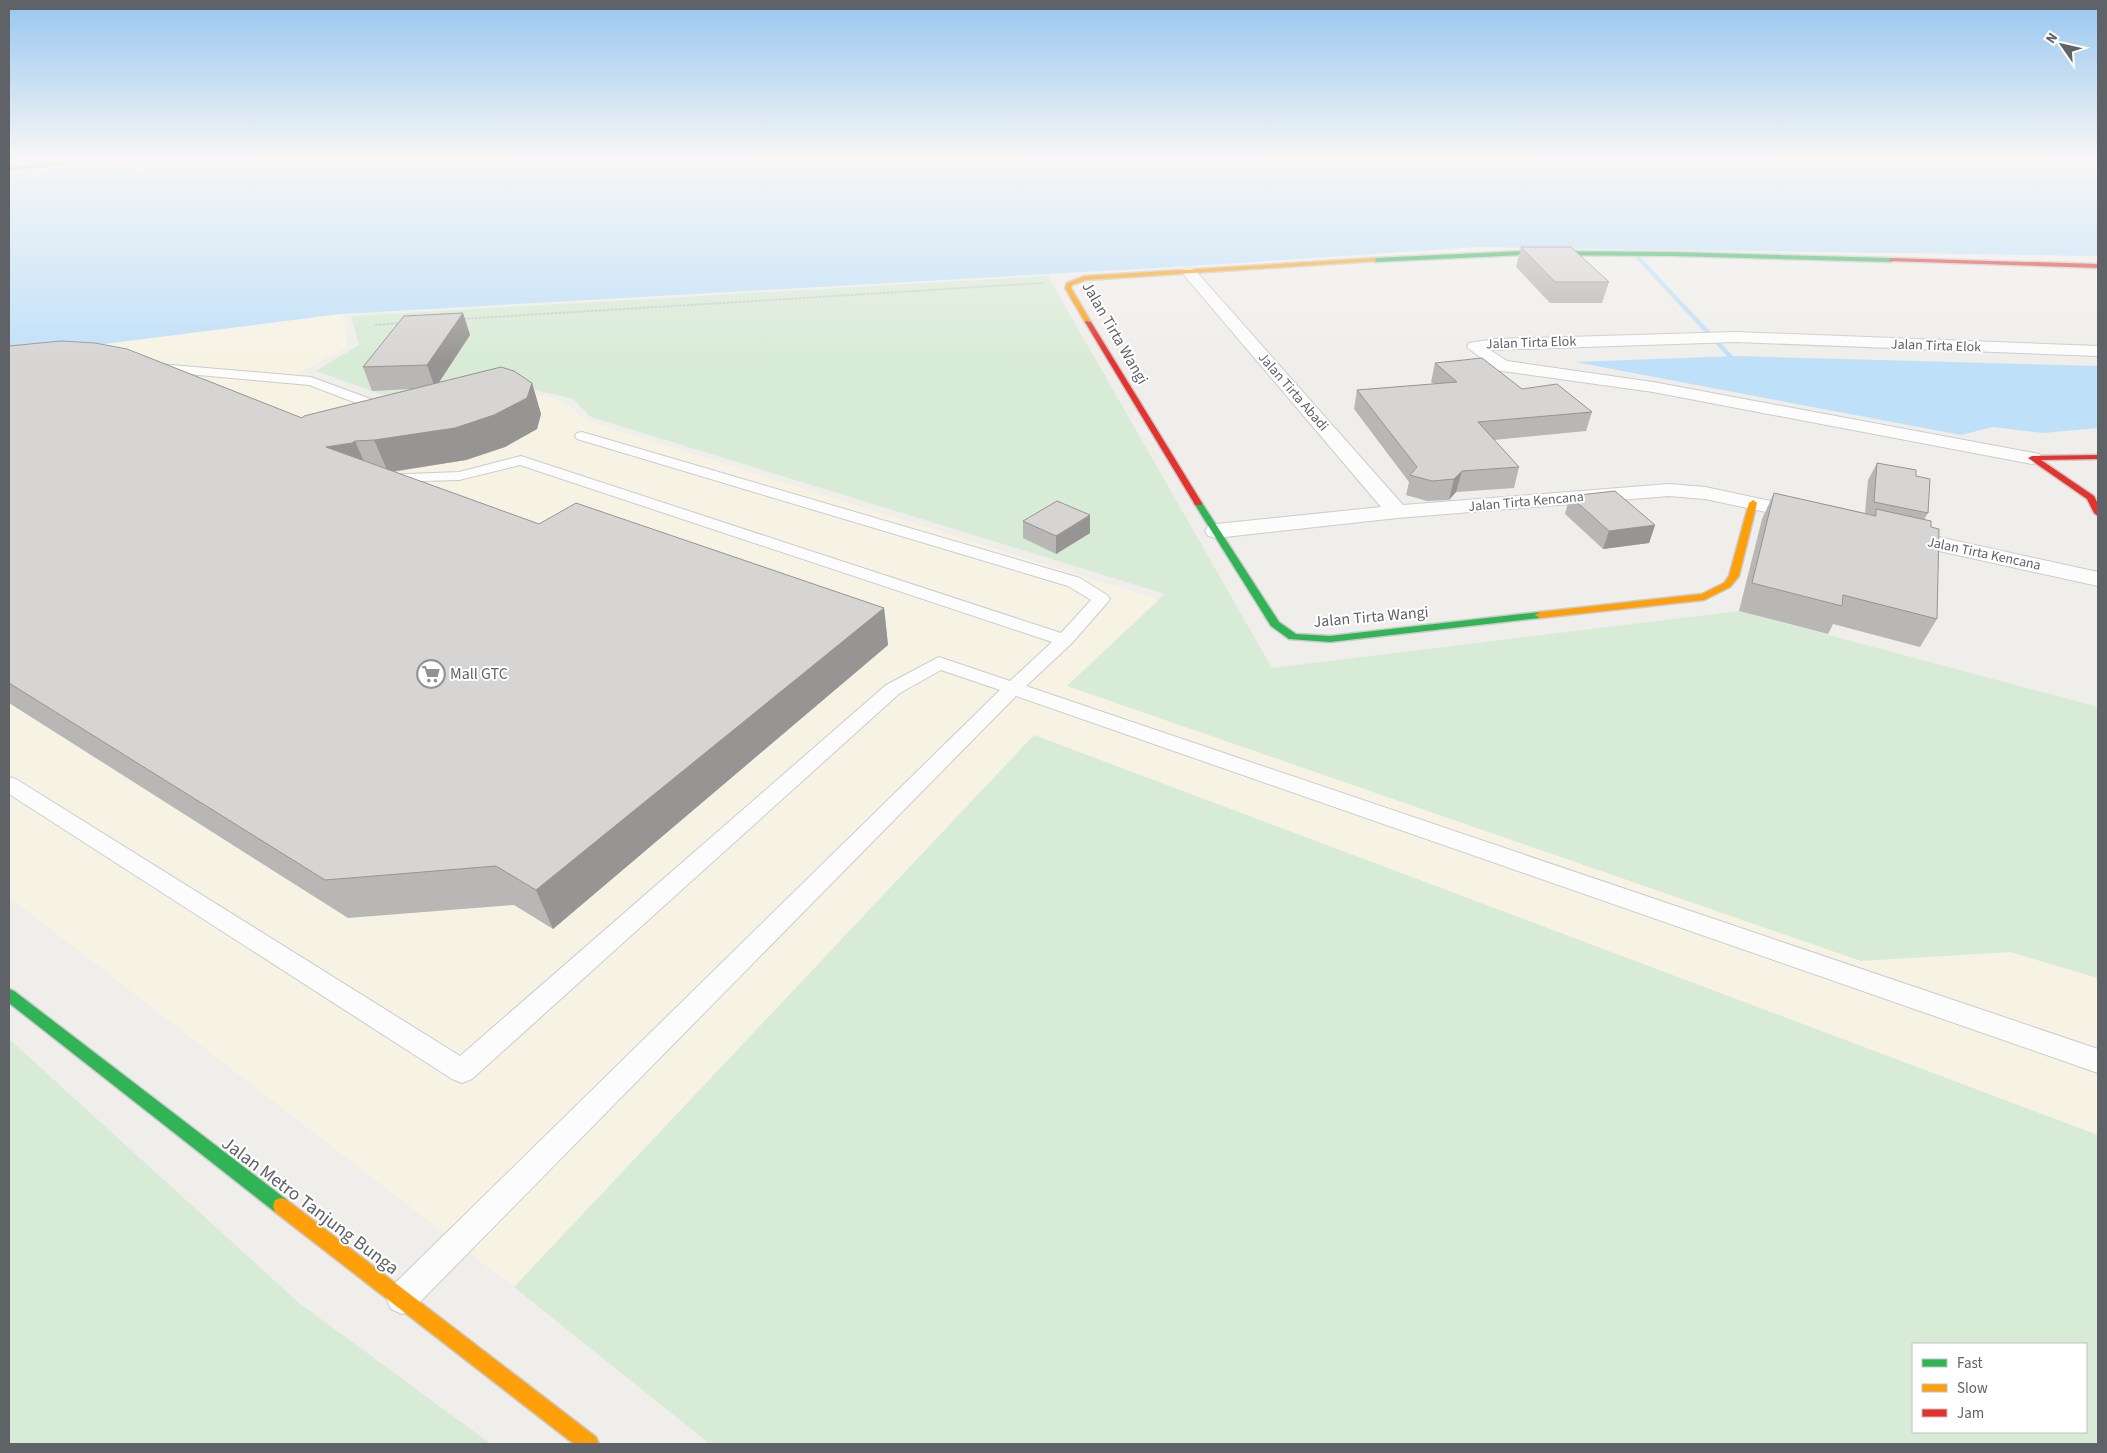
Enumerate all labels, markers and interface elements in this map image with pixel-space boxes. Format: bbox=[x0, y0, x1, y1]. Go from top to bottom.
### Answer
north arrow bbox=[2037, 20, 2087, 70]
text: N bbox=[2041, 29, 2063, 48]
street label: Jalan Tirta Wangi bbox=[1077, 278, 1153, 388]
street label: Jalan Tirta Elok bbox=[1485, 331, 1577, 355]
street label: Jalan Tirta Elok bbox=[1890, 334, 1982, 358]
street label: Jalan Tirta Abadi bbox=[1253, 348, 1333, 436]
street label: Jalan Tirta Kencana bbox=[1468, 487, 1584, 517]
street label: Jalan Tirta Kencana bbox=[1925, 532, 2043, 576]
street label: Jalan Tirta Wangi bbox=[1313, 601, 1429, 633]
supermarket icon: Mall GTC bbox=[416, 659, 446, 689]
place label: Mall GTC bbox=[450, 663, 508, 685]
street label: Jalan Metro Tanjung Bunga bbox=[216, 1130, 404, 1282]
legend bbox=[1912, 1343, 2087, 1433]
text: Fast bbox=[1957, 1353, 1983, 1374]
text: Slow bbox=[1957, 1378, 1988, 1399]
text: Jam bbox=[1957, 1403, 1984, 1424]

